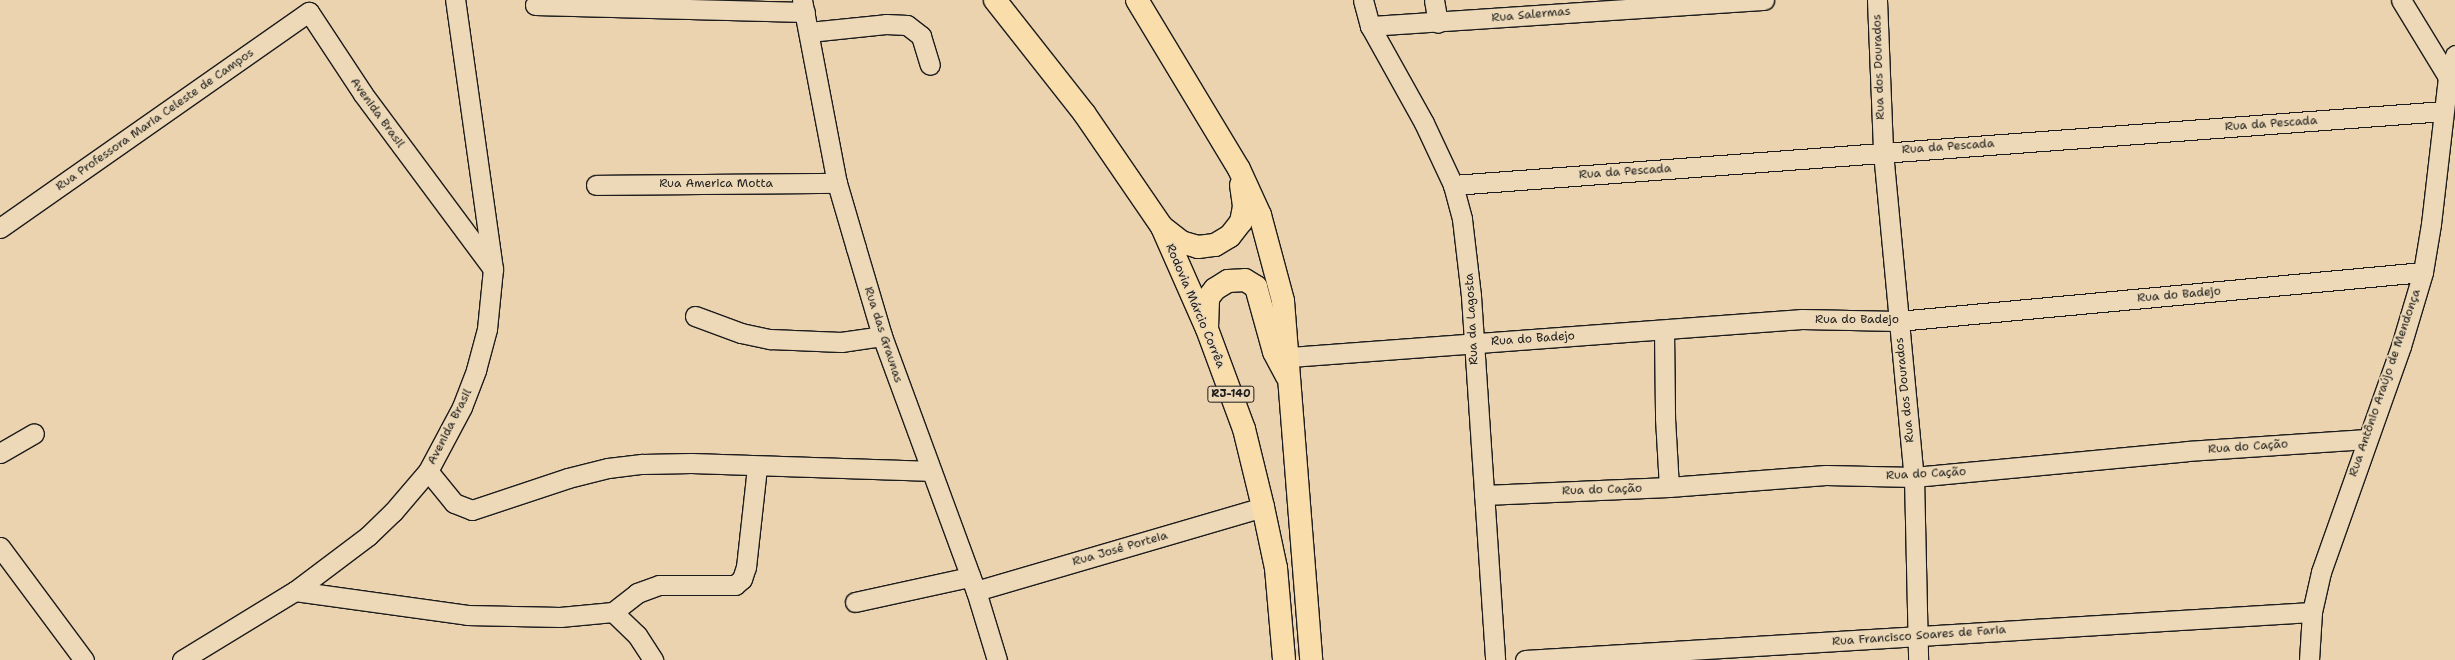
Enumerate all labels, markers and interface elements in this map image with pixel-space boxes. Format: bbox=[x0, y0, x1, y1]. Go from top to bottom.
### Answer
street label: Rua Salermas bbox=[1491, 4, 1571, 26]
street label: Rua dos Dourados bbox=[1870, 14, 1888, 120]
street label: Rua Professora Maria Celeste de Campos bbox=[53, 46, 257, 194]
street label: Avenida Brasil bbox=[347, 75, 407, 151]
street label: Rua da Pescada bbox=[2224, 114, 2318, 134]
street label: Rua da Pescada bbox=[1901, 137, 1995, 157]
street label: Rua da Pescada bbox=[1578, 162, 1672, 182]
street label: Rua America Motta bbox=[659, 177, 773, 191]
street label: Rodovia Márcio Corrêa bbox=[1162, 242, 1228, 370]
street label: Rua da Lagosta bbox=[1462, 273, 1482, 365]
street label: Rua do Badejo bbox=[2137, 284, 2221, 306]
street label: Rua das Graunas bbox=[861, 285, 905, 385]
street label: Rua Antônio Araújo de Mendonça bbox=[2346, 287, 2424, 479]
street label: Rua do Badejo bbox=[1815, 313, 1899, 327]
street label: Rua do Badejo bbox=[1491, 329, 1575, 349]
street label: Rua dos Dourados bbox=[1892, 337, 1918, 443]
road number: RJ-140 bbox=[1207, 385, 1255, 403]
street label: Avenida Brasil bbox=[425, 387, 475, 467]
street label: Rua do Cação bbox=[2207, 437, 2289, 457]
street label: Rua do Cação bbox=[1886, 465, 1966, 483]
street label: Rua do Cação bbox=[1562, 481, 1642, 499]
street label: Rua José Porteia bbox=[1071, 529, 1169, 569]
street label: Rua Francisco Soares de Faria bbox=[1832, 623, 2006, 649]

